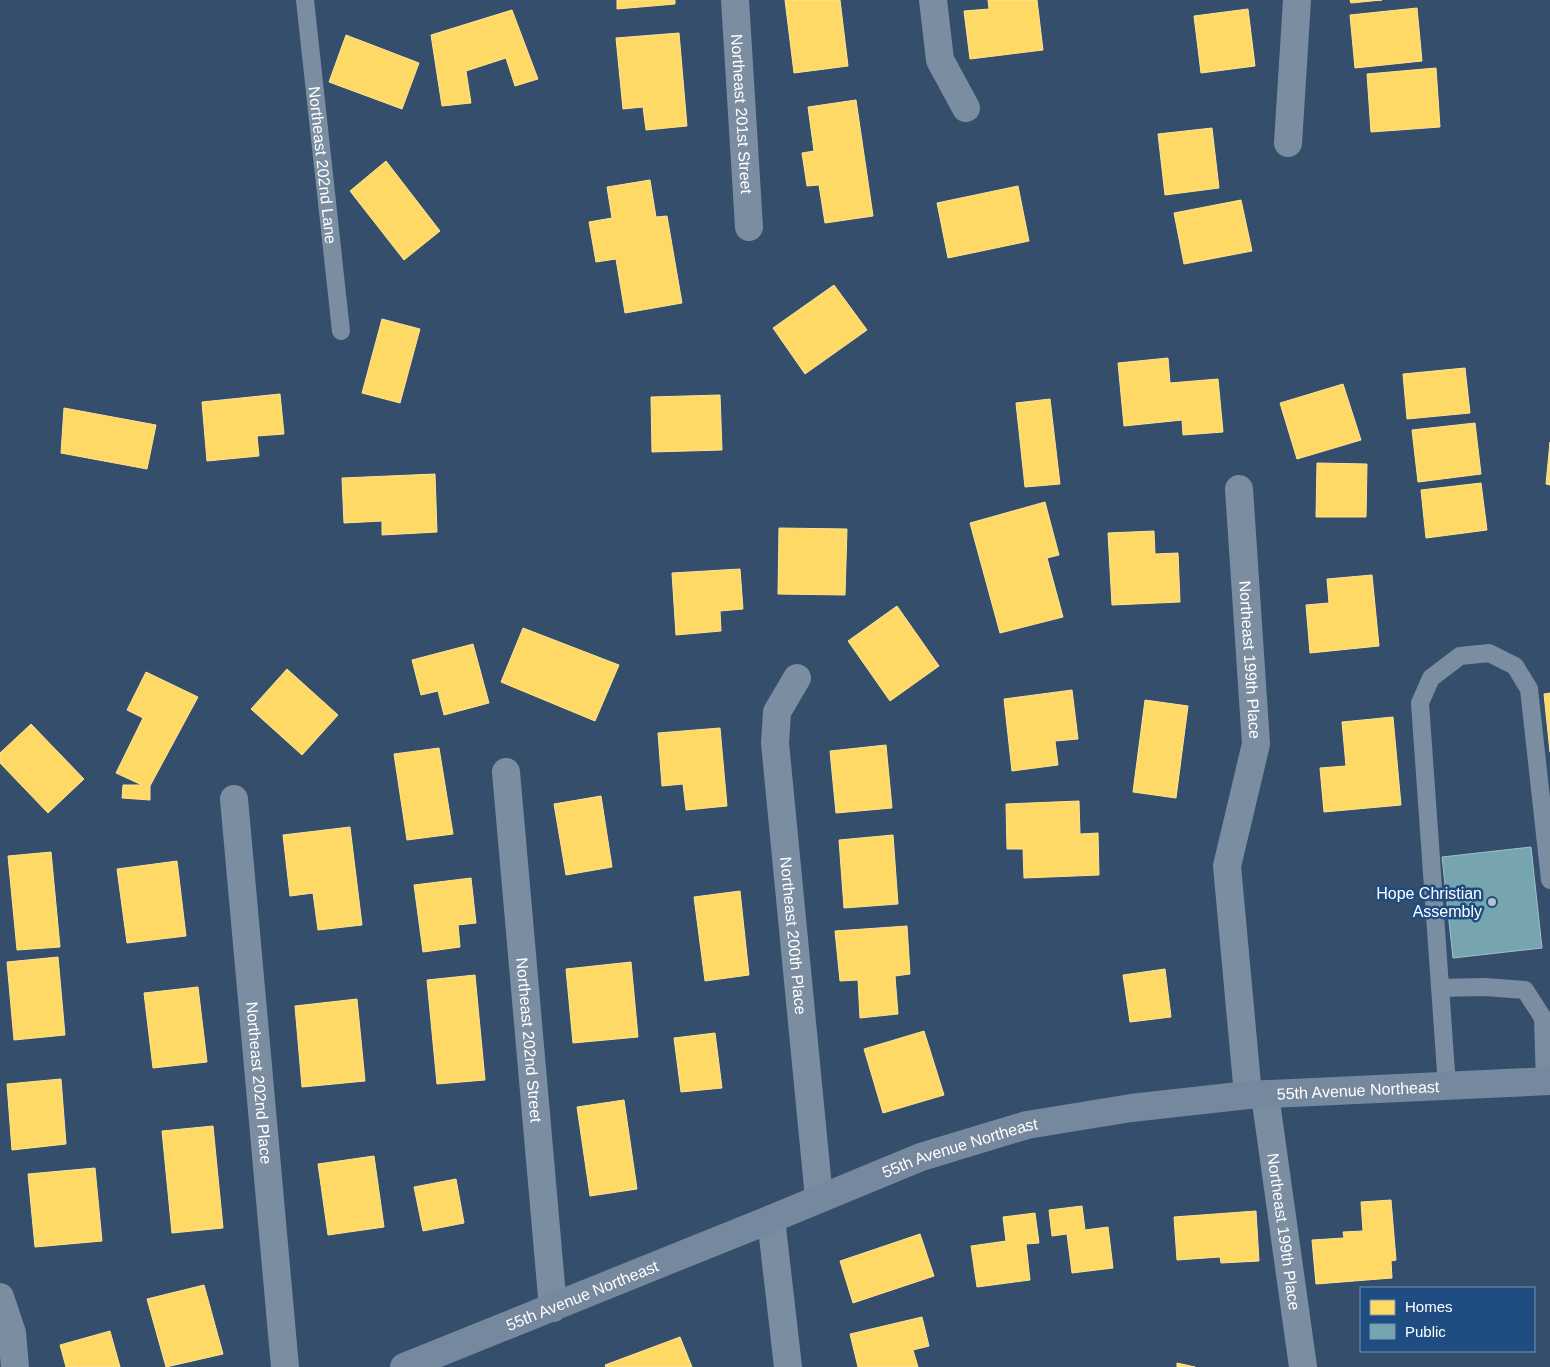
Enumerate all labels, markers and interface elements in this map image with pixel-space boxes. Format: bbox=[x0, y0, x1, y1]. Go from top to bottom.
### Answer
street label: Northeast 201st Street bbox=[729, 33, 755, 195]
street label: Northeast 202nd Lane bbox=[306, 85, 340, 245]
street label: Northeast 199th Place bbox=[1237, 580, 1264, 739]
street label: Northeast 200th Place bbox=[778, 856, 810, 1015]
place label: Hope Christian Assembly bbox=[1376, 885, 1482, 920]
marker: Hope Christian Assembly bbox=[1486, 896, 1498, 908]
street label: Northeast 202nd Street bbox=[514, 957, 545, 1124]
street label: Northeast 202nd Place bbox=[244, 1001, 275, 1165]
street label: 55th Avenue Northeast bbox=[1276, 1078, 1440, 1102]
street label: 55th Avenue Northeast bbox=[880, 1115, 1039, 1181]
street label: Northeast 199th Place bbox=[1265, 1152, 1303, 1311]
street label: 55th Avenue Northeast bbox=[503, 1257, 661, 1333]
legend bbox=[1360, 1287, 1535, 1352]
text: Homes bbox=[1405, 1298, 1453, 1315]
text: Public bbox=[1405, 1323, 1446, 1340]

